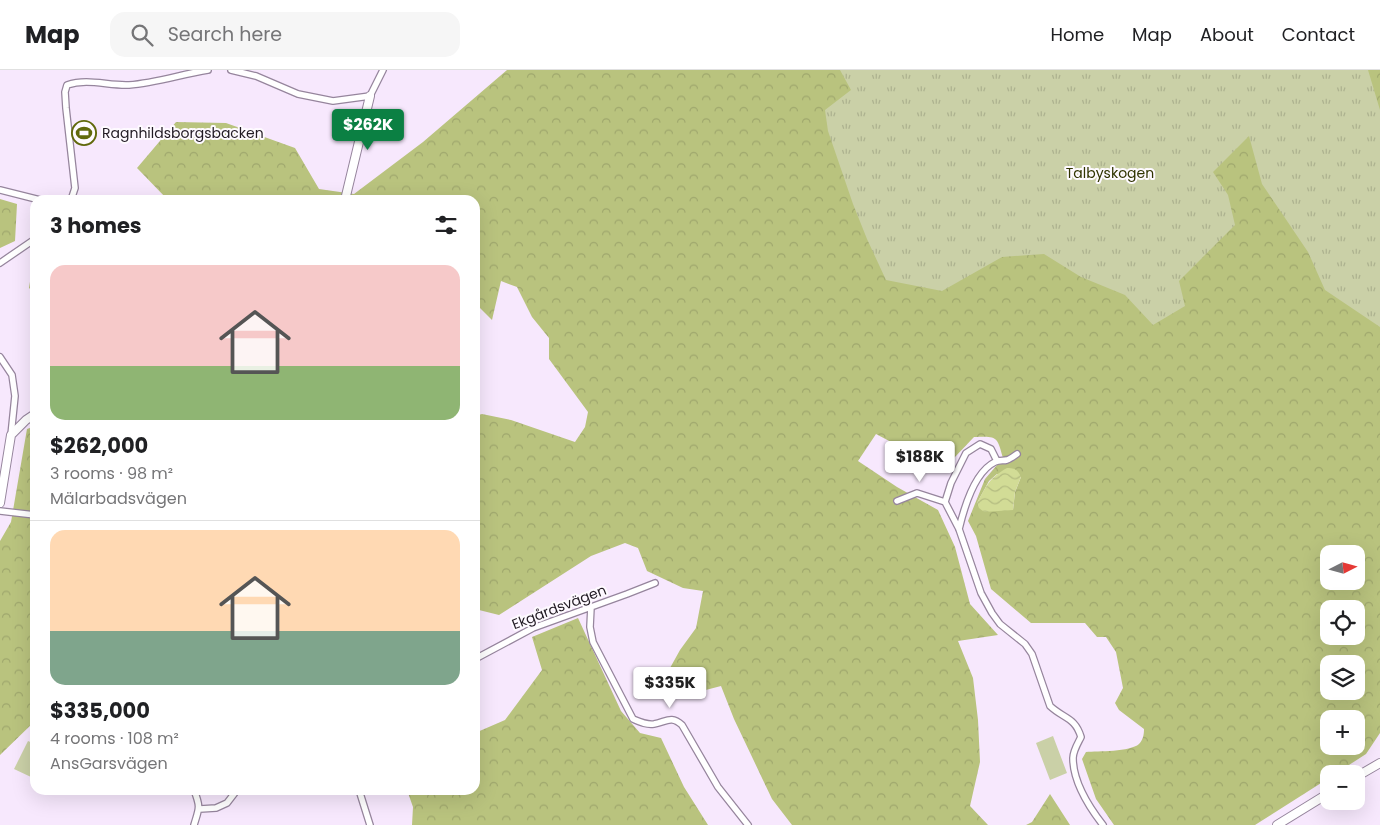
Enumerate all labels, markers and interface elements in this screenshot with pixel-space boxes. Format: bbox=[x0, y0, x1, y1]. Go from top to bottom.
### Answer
search box bbox=[110, 12, 460, 57]
text: Map bbox=[25, 18, 80, 51]
icon: search bbox=[128, 21, 156, 49]
text: Search here bbox=[168, 21, 282, 48]
text: Home bbox=[1050, 22, 1104, 47]
text: Map bbox=[1132, 22, 1172, 47]
text: About bbox=[1200, 22, 1254, 47]
text: Contact bbox=[1282, 22, 1355, 47]
pin: $262K bbox=[333, 108, 403, 151]
text: $262K bbox=[343, 113, 393, 136]
sports icon: Ragnhildsborgsbacken bbox=[71, 120, 97, 146]
place label: Ragnhildsborgsbacken bbox=[102, 123, 264, 143]
park label: Talbyskogen bbox=[1066, 163, 1154, 183]
text: 3 homes bbox=[50, 211, 142, 240]
icon: filters bbox=[432, 211, 460, 239]
icon: home bbox=[210, 297, 300, 387]
text: $262,000 bbox=[50, 431, 148, 460]
pin: $188K bbox=[885, 440, 955, 483]
text: $188K bbox=[896, 445, 944, 468]
text: 3 rooms · 98 m² bbox=[50, 462, 173, 485]
text: Mälarbadsvägen bbox=[50, 487, 187, 510]
north arrow bbox=[1320, 545, 1365, 590]
map controls bbox=[1320, 545, 1365, 810]
icon: home bbox=[210, 563, 300, 653]
street label: Ekgårdsvägen bbox=[509, 580, 609, 634]
button: locate bbox=[1320, 600, 1365, 645]
button: layers bbox=[1320, 655, 1365, 700]
pin: $335K bbox=[635, 666, 705, 709]
text: $335K bbox=[644, 671, 696, 694]
text: $335,000 bbox=[50, 696, 150, 725]
button: + bbox=[1320, 710, 1365, 755]
text: 4 rooms · 108 m² bbox=[50, 727, 179, 750]
text: AnsGarsvägen bbox=[50, 752, 168, 775]
button: − bbox=[1320, 765, 1365, 810]

